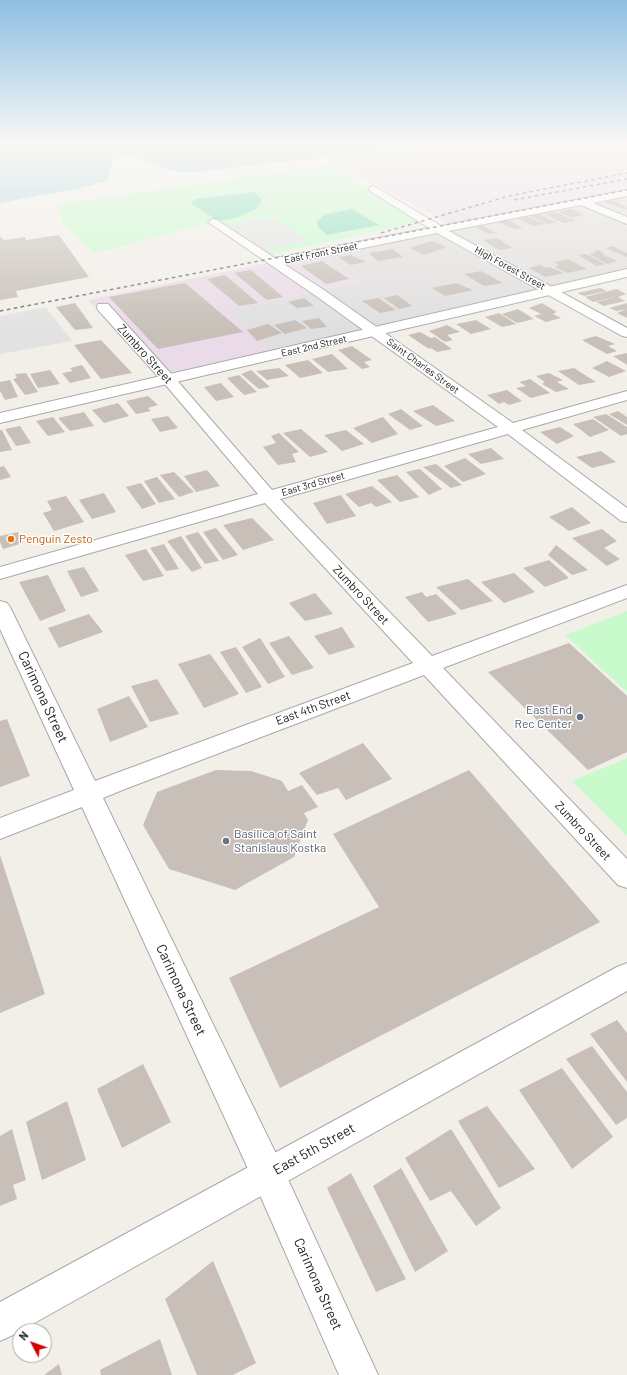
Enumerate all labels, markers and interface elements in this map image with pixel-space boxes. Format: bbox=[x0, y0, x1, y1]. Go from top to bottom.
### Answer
street label: East Front Street bbox=[283, 240, 359, 266]
street label: High Forest Street bbox=[472, 244, 548, 292]
street label: Zumbro Street bbox=[114, 321, 176, 387]
street label: East 2nd Street bbox=[280, 333, 348, 359]
street label: Saint Charles Street bbox=[385, 336, 461, 396]
street label: East 3rd Street bbox=[280, 469, 346, 499]
place label: Penguin Zesto bbox=[19, 532, 93, 546]
marker: Penguin Zesto bbox=[6, 534, 16, 544]
street label: Zumbro Street bbox=[330, 562, 392, 628]
street label: Carimona Street bbox=[14, 649, 72, 745]
street label: East 4th Street bbox=[274, 688, 352, 728]
place label: East End Rec Center bbox=[515, 703, 572, 731]
marker: East End Rec Center bbox=[575, 712, 585, 722]
street label: Zumbro Street bbox=[552, 798, 614, 864]
place label: Basilica of Saint Stanislaus Kostka bbox=[234, 827, 326, 855]
marker: Basilica of Saint Stanislaus Kostka bbox=[221, 836, 231, 846]
street label: Carimona Street bbox=[152, 942, 210, 1038]
street label: East 5th Street bbox=[270, 1120, 358, 1178]
street label: Carimona Street bbox=[290, 1235, 346, 1333]
north arrow bbox=[12, 1323, 52, 1363]
text: N bbox=[16, 1328, 31, 1342]

